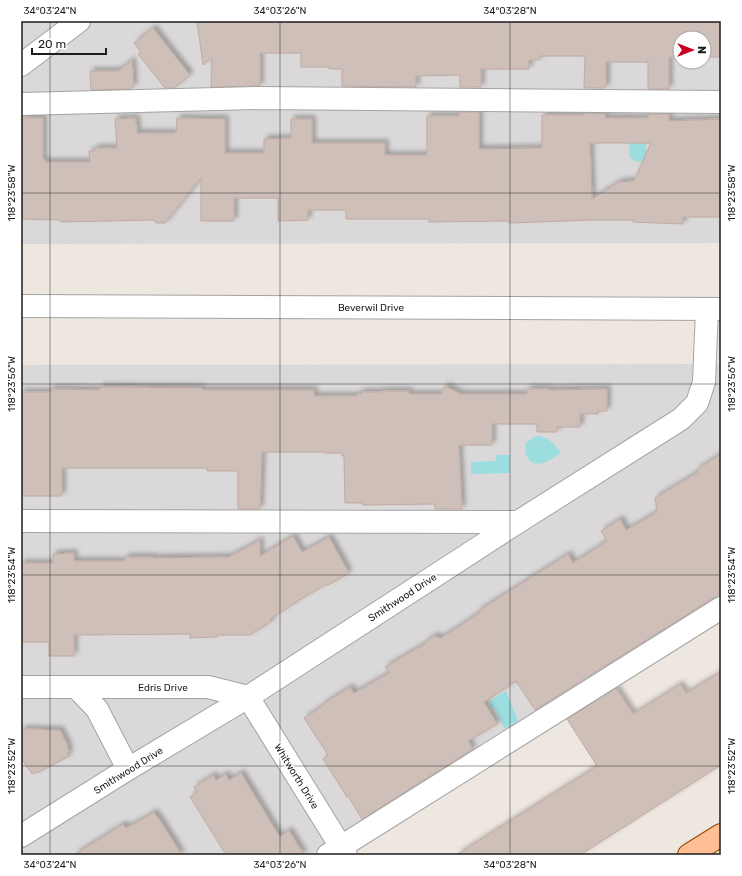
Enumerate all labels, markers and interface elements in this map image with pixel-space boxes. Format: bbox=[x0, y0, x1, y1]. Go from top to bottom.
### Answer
text: 34°03'24"N bbox=[23, 5, 77, 17]
text: 34°03'26"N bbox=[254, 5, 306, 17]
text: 34°03'28"N bbox=[483, 5, 537, 17]
scale bar bbox=[32, 30, 106, 56]
north arrow bbox=[672, 30, 712, 70]
text: 20 m bbox=[38, 37, 66, 51]
text: N bbox=[695, 46, 708, 54]
text: 118°23'58"W bbox=[6, 165, 18, 221]
text: 118°23'58"W bbox=[726, 165, 738, 221]
street label: Beverwil Drive bbox=[338, 302, 405, 314]
text: 118°23'56"W bbox=[6, 356, 18, 412]
text: 118°23'56"W bbox=[726, 356, 738, 412]
text: 118°23'54"W bbox=[6, 547, 18, 603]
text: 118°23'54"W bbox=[726, 547, 738, 603]
street label: Smithwood Drive bbox=[366, 571, 439, 624]
street label: Edris Drive bbox=[138, 682, 188, 694]
text: 118°23'52"W bbox=[6, 738, 18, 794]
text: 118°23'52"W bbox=[726, 738, 738, 794]
street label: Whitworth Drive bbox=[271, 742, 321, 812]
street label: Smithwood Drive bbox=[92, 745, 166, 797]
text: 34°03'24"N bbox=[23, 859, 77, 871]
text: 34°03'26"N bbox=[254, 859, 306, 871]
text: 34°03'28"N bbox=[483, 859, 537, 871]

